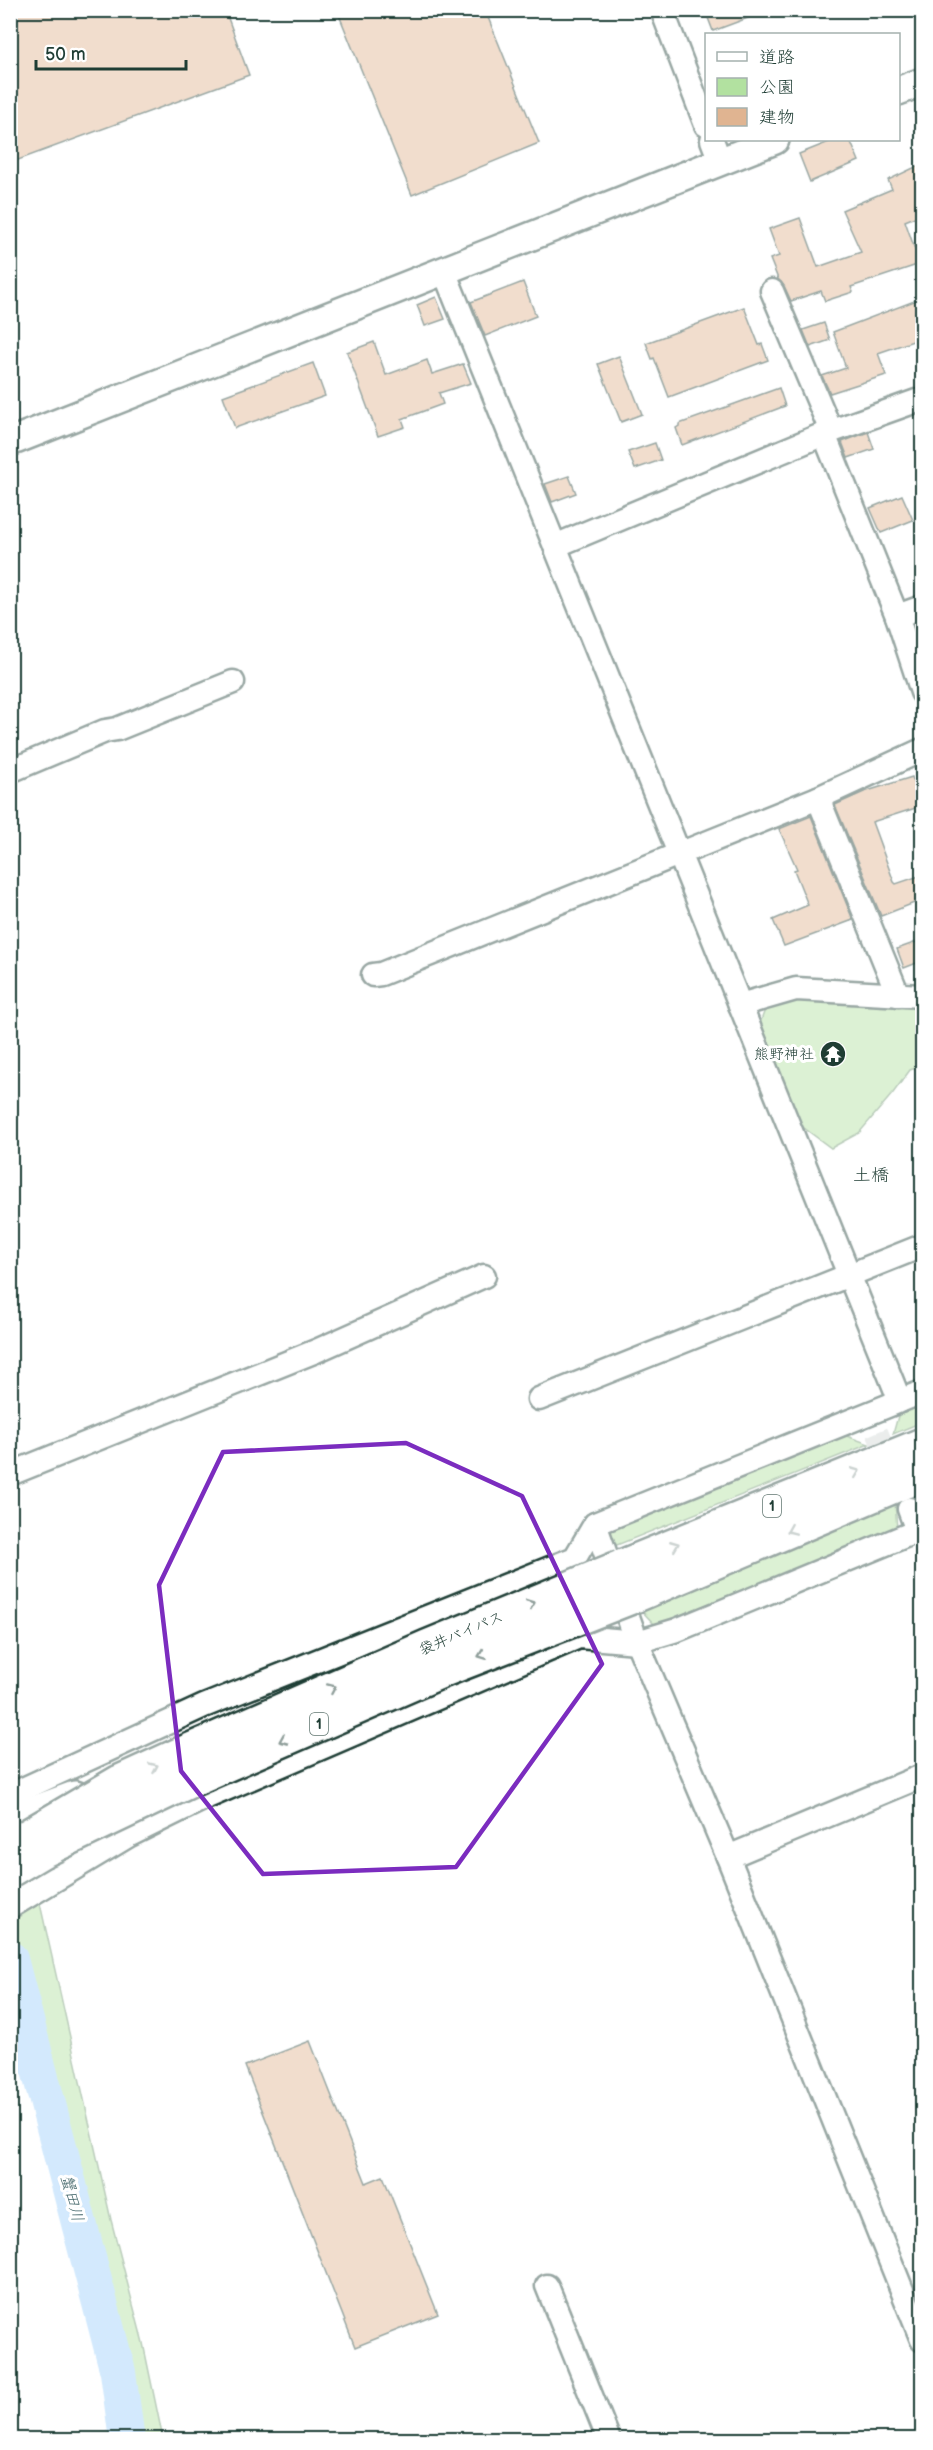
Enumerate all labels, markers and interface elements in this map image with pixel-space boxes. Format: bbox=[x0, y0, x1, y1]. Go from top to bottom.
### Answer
scale bar bbox=[36, 33, 186, 71]
legend bbox=[705, 33, 900, 141]
text: 50 m bbox=[45, 44, 86, 65]
text: 道路 bbox=[759, 47, 795, 68]
text: 公園 bbox=[759, 77, 795, 98]
text: 建物 bbox=[759, 107, 795, 128]
temple icon: 熊野神社 bbox=[818, 1039, 848, 1069]
place label: 熊野神社 bbox=[754, 1045, 814, 1064]
district label: 土橋 bbox=[853, 1165, 889, 1186]
one-way arrow bbox=[850, 1467, 861, 1479]
road number: 1 bbox=[763, 1495, 781, 1517]
one-way arrow bbox=[787, 1523, 798, 1535]
one-way arrow bbox=[669, 1540, 680, 1552]
one-way arrow bbox=[525, 1599, 536, 1611]
street label: 袋井バイパス bbox=[416, 1607, 506, 1660]
one-way arrow bbox=[477, 1648, 488, 1660]
one-way arrow bbox=[326, 1684, 337, 1696]
road number: 1 bbox=[310, 1713, 328, 1735]
one-way arrow bbox=[279, 1732, 290, 1744]
one-way arrow bbox=[147, 1762, 158, 1774]
water label: 蟹田川 bbox=[56, 2173, 87, 2224]

